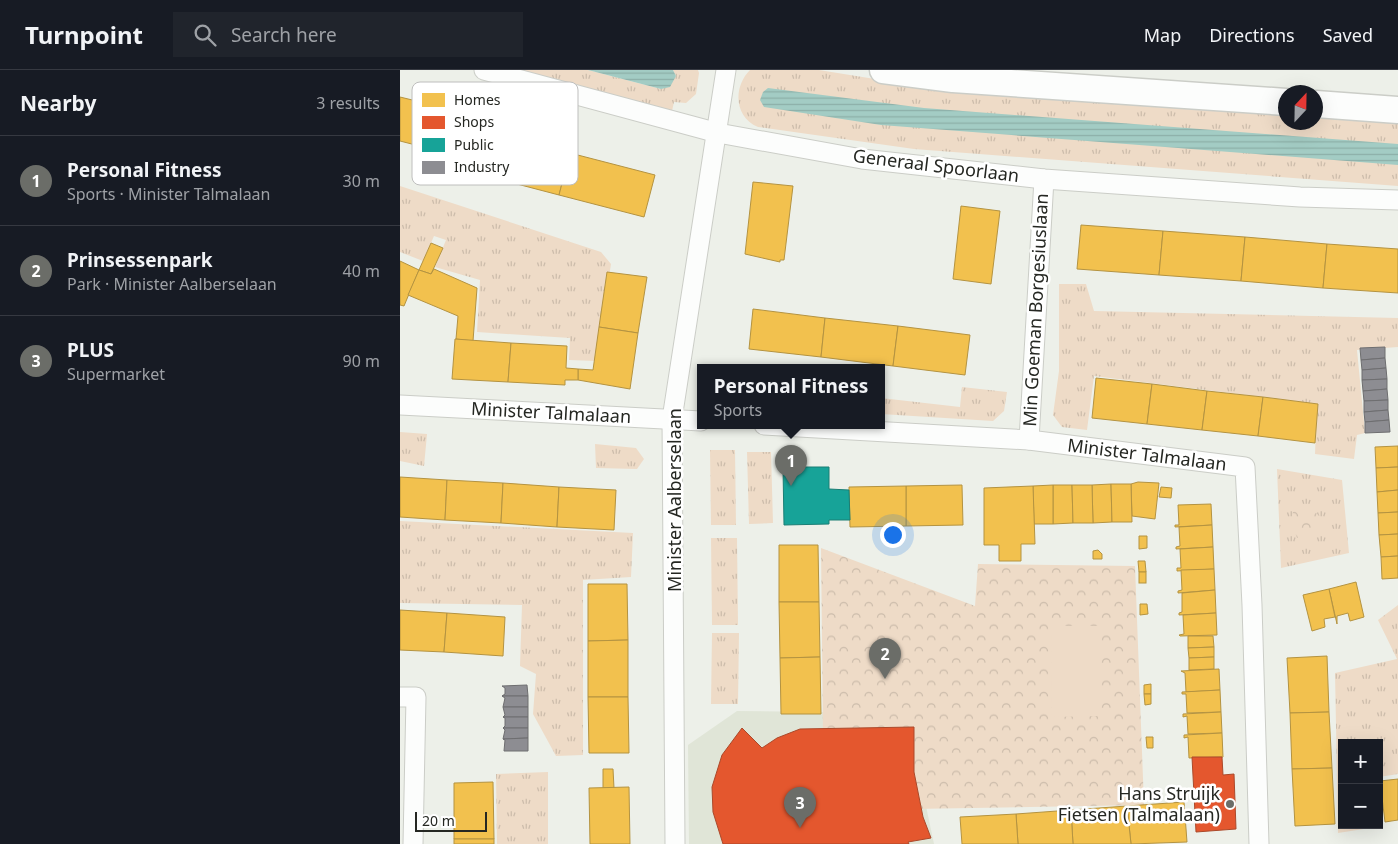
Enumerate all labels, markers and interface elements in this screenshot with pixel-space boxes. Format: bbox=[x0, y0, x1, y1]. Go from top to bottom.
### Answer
search box bbox=[173, 12, 523, 57]
text: Turnpoint bbox=[25, 18, 143, 51]
icon: search bbox=[191, 21, 219, 49]
text: Search here bbox=[231, 22, 337, 48]
text: Map bbox=[1144, 23, 1181, 47]
text: Directions bbox=[1209, 23, 1295, 47]
text: Saved bbox=[1323, 23, 1373, 47]
legend bbox=[412, 82, 578, 185]
north arrow bbox=[1278, 85, 1323, 130]
text: Nearby bbox=[20, 89, 96, 117]
text: Homes bbox=[454, 90, 501, 109]
text: 3 results bbox=[316, 92, 380, 114]
text: Shops bbox=[454, 112, 494, 131]
text: Public bbox=[454, 135, 494, 154]
street label: Generaal Spoorlaan bbox=[852, 143, 1021, 187]
text: Personal Fitness bbox=[67, 157, 222, 183]
text: Industry bbox=[454, 157, 510, 176]
text: 1 bbox=[31, 170, 41, 192]
text: 30 m bbox=[343, 170, 380, 192]
text: Sports · Minister Talmalaan bbox=[67, 183, 270, 205]
street label: Min Goeman Borgesiuslaan bbox=[1017, 193, 1053, 427]
text: Prinsessenpark bbox=[67, 247, 213, 273]
text: 2 bbox=[31, 260, 41, 282]
text: 40 m bbox=[343, 260, 380, 282]
text: Park · Minister Aalberselaan bbox=[67, 273, 277, 295]
text: PLUS bbox=[67, 337, 114, 363]
text: 3 bbox=[31, 350, 41, 372]
text: 90 m bbox=[343, 350, 380, 372]
text: Supermarket bbox=[67, 363, 165, 385]
popup bbox=[697, 364, 885, 429]
text: Personal Fitness bbox=[714, 373, 868, 399]
street label: Minister Talmalaan bbox=[470, 396, 632, 428]
text: Sports bbox=[714, 399, 762, 421]
street label: Minister Aalberselaan bbox=[662, 408, 686, 592]
street label: Minister Talmalaan bbox=[1066, 432, 1228, 476]
pin: 1 bbox=[775, 445, 807, 486]
your location bbox=[880, 522, 906, 548]
pin: 2 bbox=[869, 638, 901, 679]
map controls bbox=[1338, 739, 1383, 829]
button: + bbox=[1338, 739, 1383, 784]
place label: Hans Struijk Fietsen (Talmalaan) bbox=[1058, 781, 1220, 826]
button: − bbox=[1338, 784, 1383, 829]
pin: 3 bbox=[784, 787, 816, 828]
marker: Hans Struijk Fietsen (Talmalaan) bbox=[1224, 798, 1236, 810]
scale bar bbox=[415, 809, 488, 832]
text: 20 m bbox=[422, 811, 455, 830]

